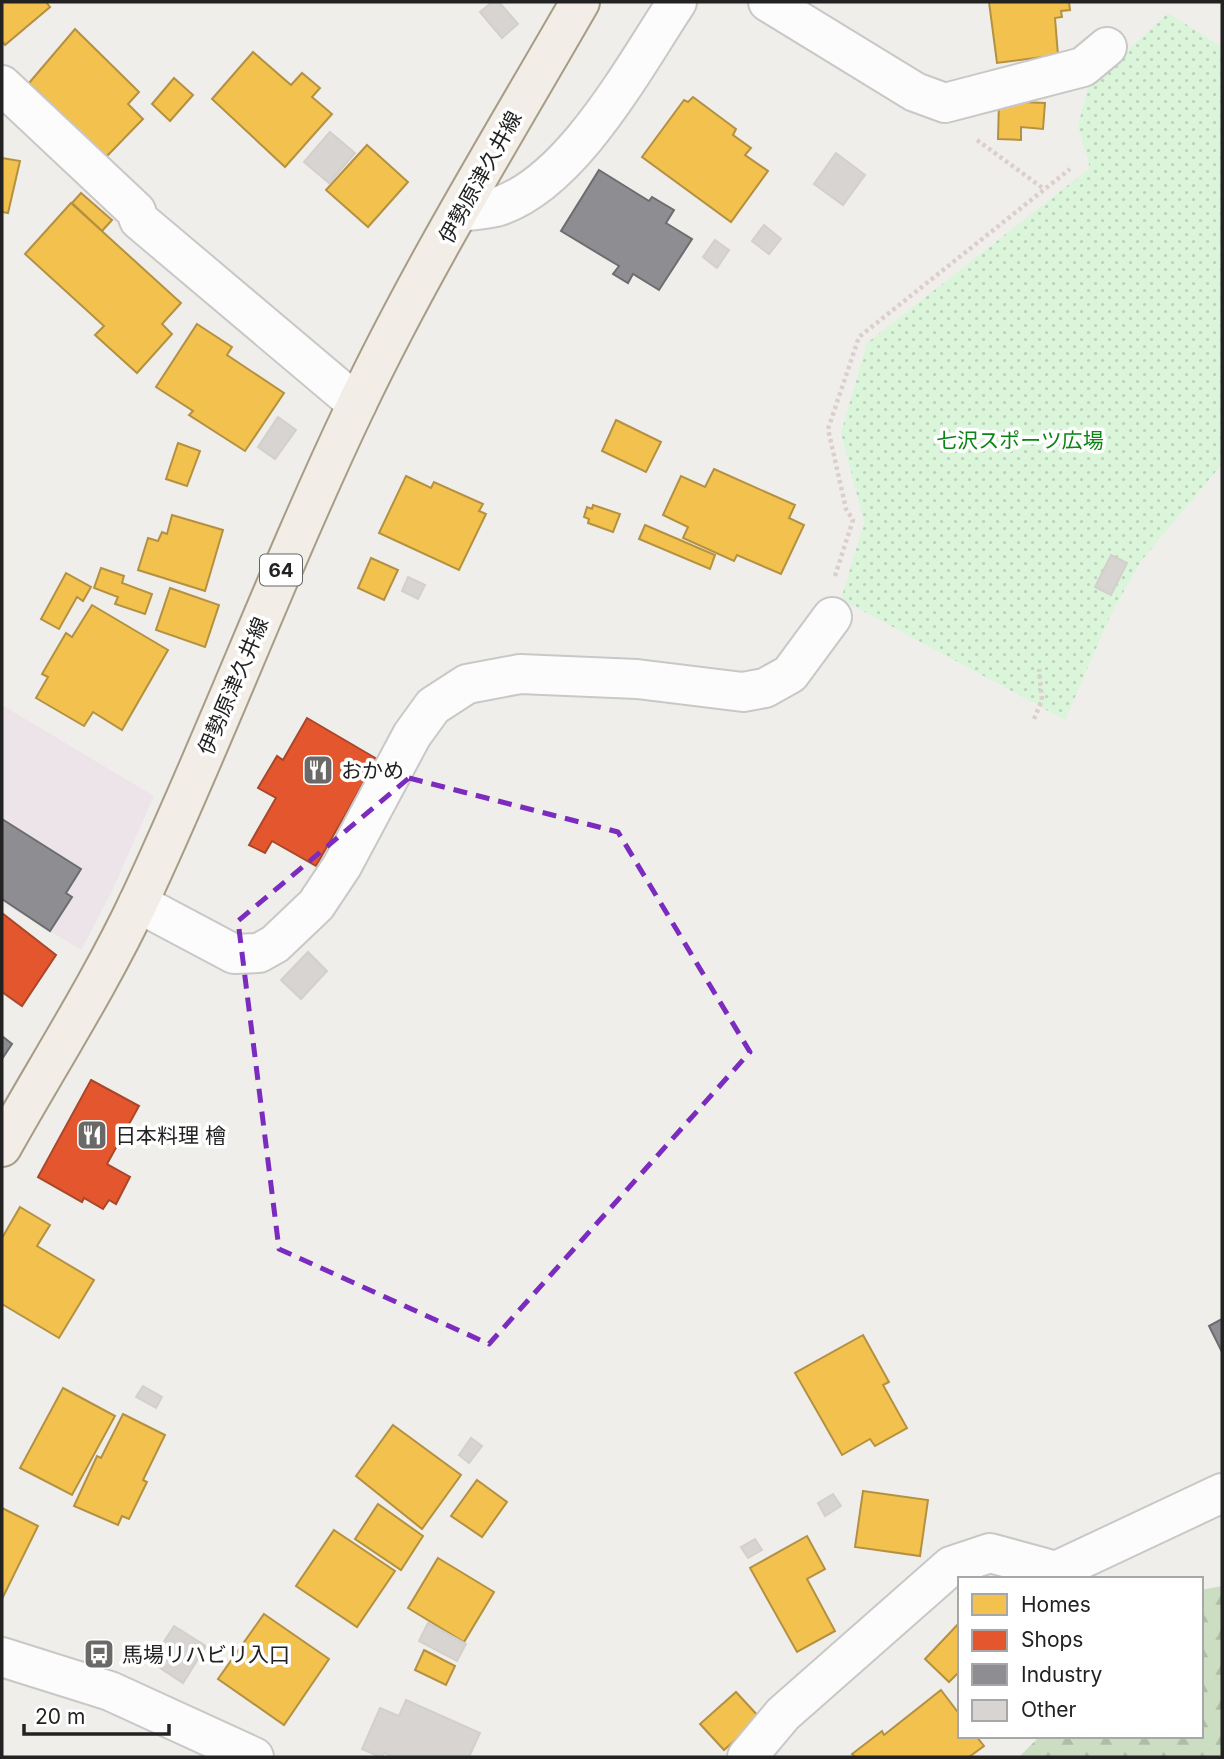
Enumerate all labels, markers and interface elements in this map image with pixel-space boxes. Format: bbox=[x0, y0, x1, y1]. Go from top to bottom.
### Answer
street label: 伊勢原津久井線 bbox=[433, 107, 527, 247]
park label: 七沢スポーツ広場 bbox=[936, 428, 1104, 453]
road number: 64 bbox=[260, 554, 302, 586]
street label: 伊勢原津久井線 bbox=[193, 613, 273, 759]
restaurant icon: おかめ bbox=[301, 753, 335, 787]
place label: おかめ bbox=[341, 758, 404, 783]
restaurant icon: 日本料理 檜 bbox=[75, 1118, 109, 1152]
place label: 日本料理 檜 bbox=[115, 1123, 226, 1148]
legend bbox=[958, 1577, 1203, 1738]
text: Homes bbox=[1021, 1592, 1091, 1617]
text: Shops bbox=[1021, 1627, 1083, 1652]
bus stop icon: 馬場リハビリ入口 bbox=[82, 1637, 116, 1671]
place label: 馬場リハビリ入口 bbox=[122, 1642, 290, 1667]
text: Industry bbox=[1021, 1662, 1103, 1687]
scale bar bbox=[24, 1692, 170, 1736]
text: Other bbox=[1021, 1697, 1077, 1722]
text: 20 m bbox=[35, 1704, 85, 1729]

